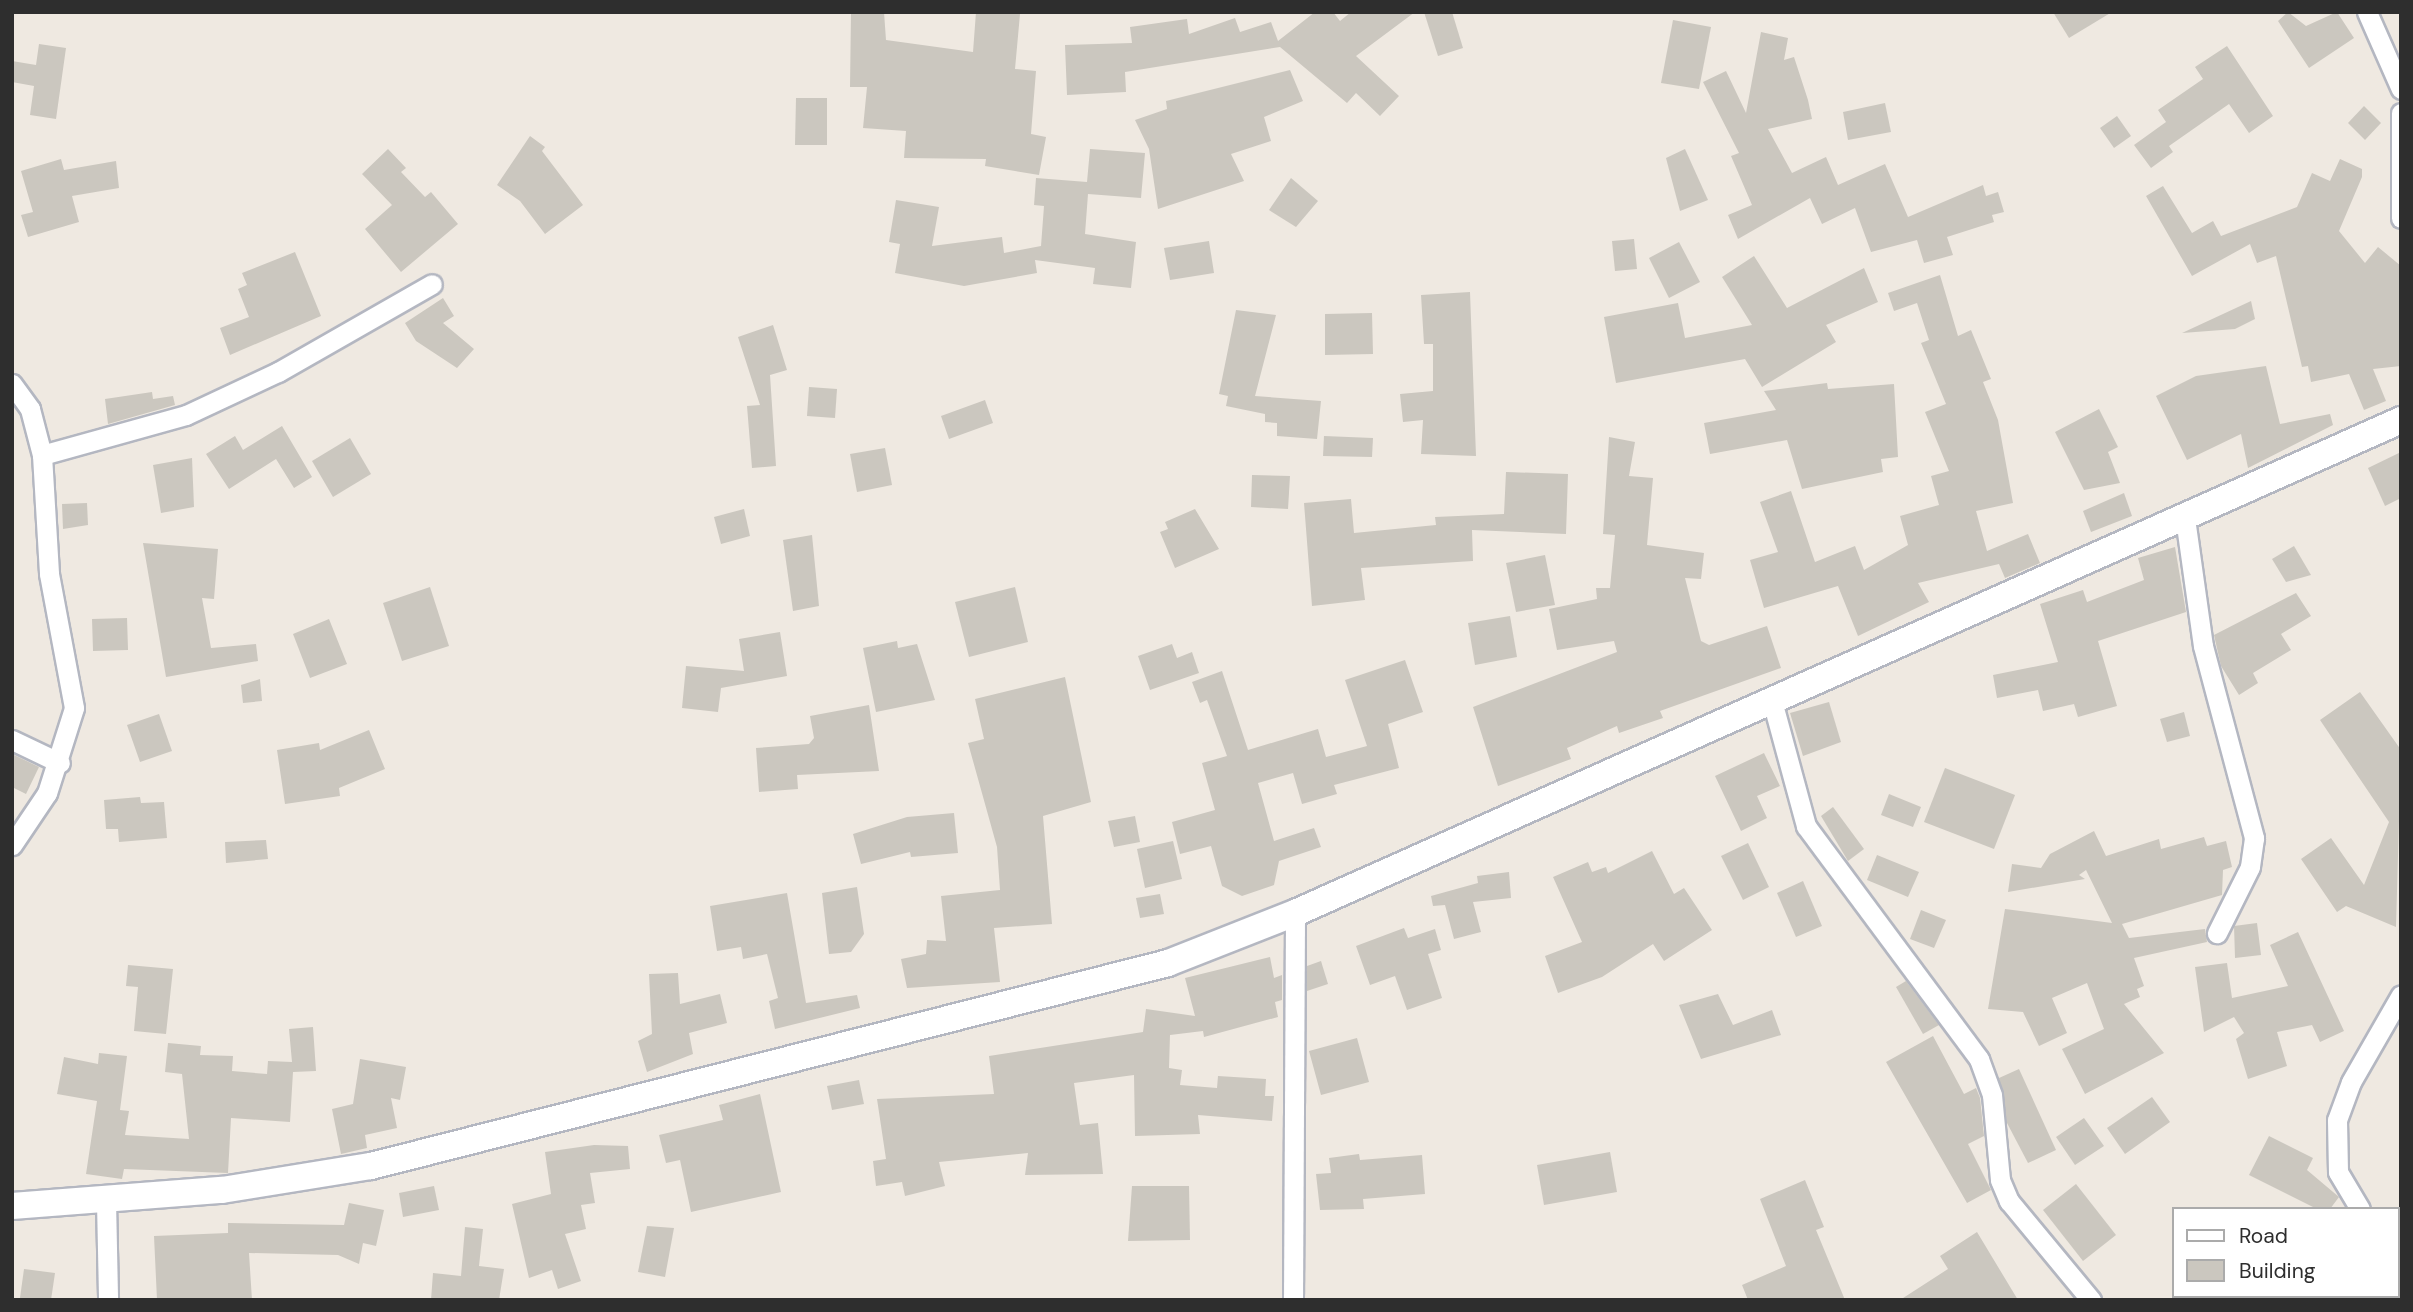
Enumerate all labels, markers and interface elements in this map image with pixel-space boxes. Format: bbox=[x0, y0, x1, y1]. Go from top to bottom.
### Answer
legend bbox=[2172, 1207, 2399, 1298]
text: Road bbox=[2239, 1222, 2288, 1250]
text: Building bbox=[2239, 1257, 2315, 1285]

